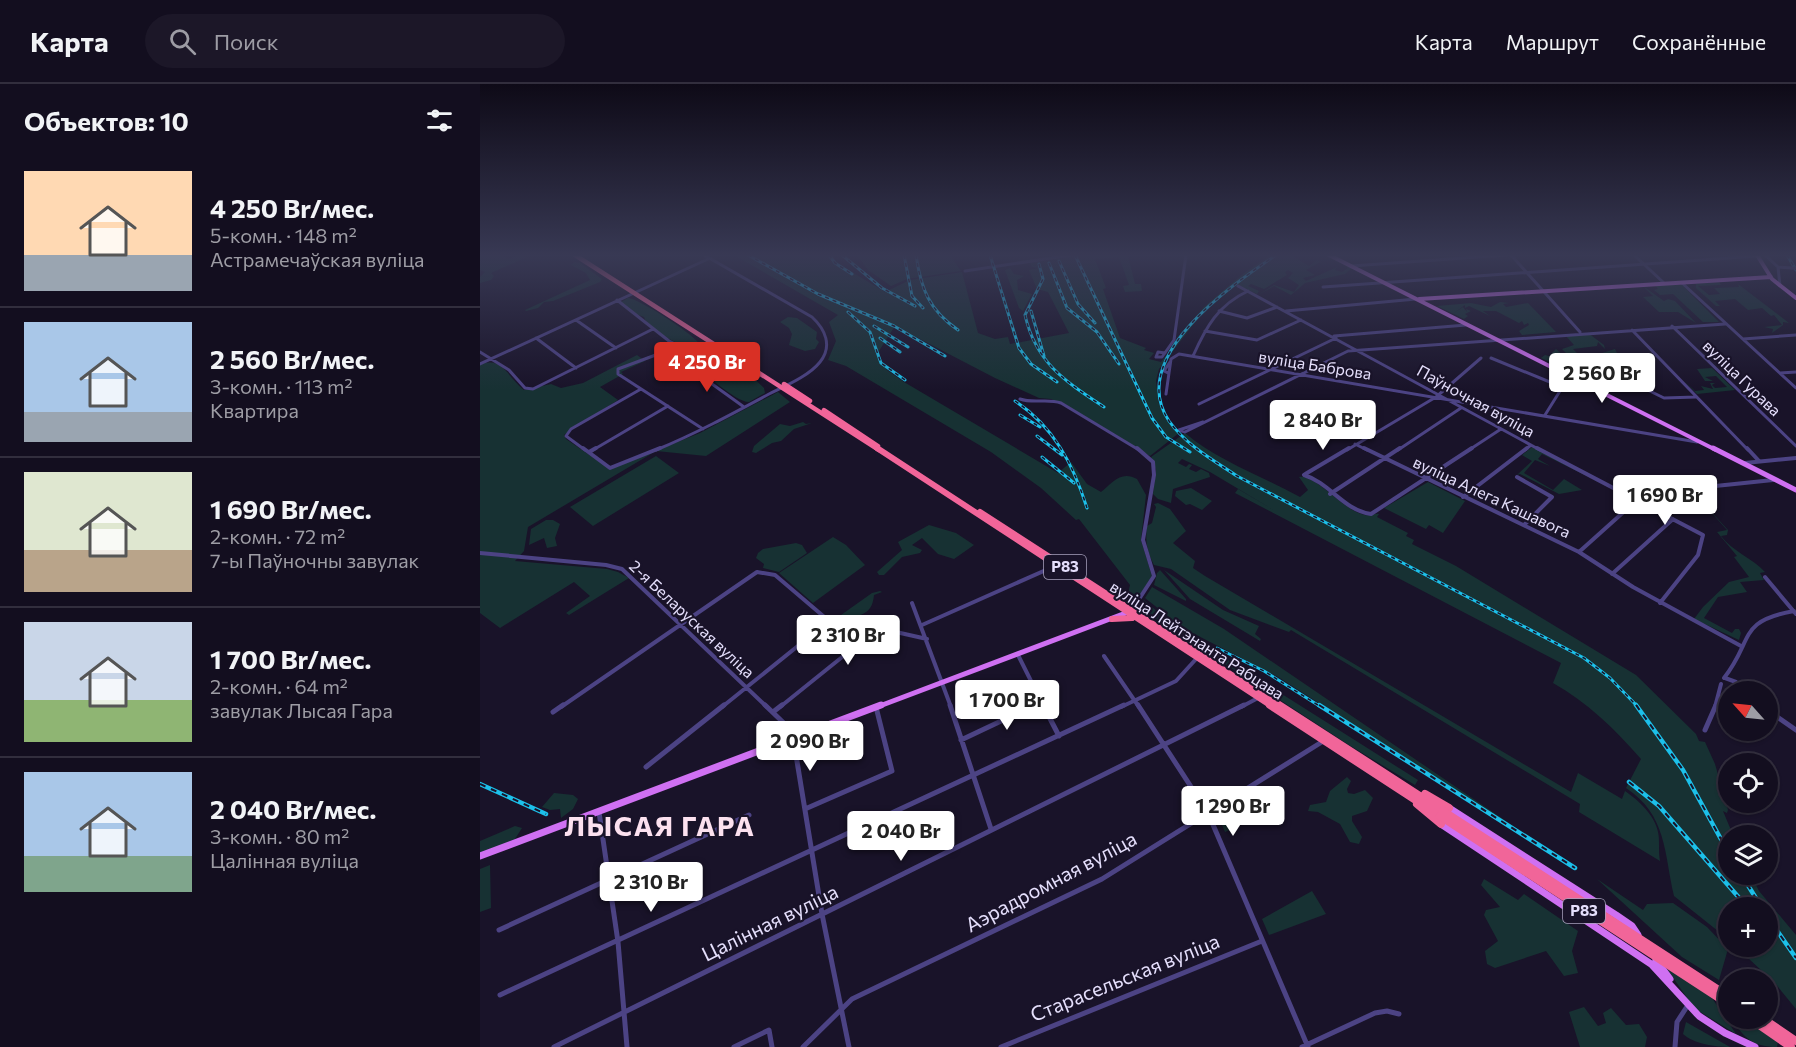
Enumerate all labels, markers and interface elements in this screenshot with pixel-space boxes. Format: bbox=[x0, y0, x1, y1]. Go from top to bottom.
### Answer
search box bbox=[145, 14, 565, 68]
text: Карта bbox=[30, 24, 109, 58]
icon: search bbox=[166, 25, 199, 58]
text: Поиск bbox=[214, 28, 278, 55]
text: Карта bbox=[1415, 29, 1473, 54]
text: Маршрут bbox=[1506, 29, 1599, 54]
text: Сохранённые bbox=[1632, 29, 1766, 54]
icon: filters bbox=[423, 104, 456, 137]
text: Объектов: 10 bbox=[24, 105, 189, 136]
text: 4 250 Br/мес. bbox=[210, 192, 374, 223]
icon: home bbox=[72, 195, 144, 267]
text: 5-комн. · 148 m² bbox=[210, 223, 357, 247]
text: Астрамечаўская вуліца bbox=[210, 247, 424, 271]
street label: вуліца Гурава bbox=[1699, 336, 1785, 420]
pin: 4 250 Br bbox=[645, 342, 769, 393]
text: 2 560 Br/мес. bbox=[210, 343, 374, 374]
icon: home bbox=[72, 346, 144, 418]
street label: вуліца Баброва bbox=[1257, 346, 1373, 383]
text: 4 250 Br bbox=[668, 349, 746, 373]
pin: 2 560 Br bbox=[1540, 353, 1664, 404]
street label: Паўночная вуліца bbox=[1414, 360, 1538, 441]
text: 2 560 Br bbox=[1563, 360, 1641, 384]
text: 3-комн. · 113 m² bbox=[210, 374, 353, 398]
text: Квартира bbox=[210, 398, 299, 422]
pin: 2 840 Br bbox=[1261, 400, 1385, 451]
text: 2 840 Br bbox=[1284, 407, 1362, 431]
street label: вуліца Алега Кашавога bbox=[1411, 452, 1574, 541]
pin: 1 690 Br bbox=[1603, 475, 1727, 526]
text: 1 690 Br bbox=[1627, 482, 1703, 506]
text: 1 690 Br/мес. bbox=[210, 493, 372, 524]
icon: home bbox=[72, 496, 144, 568]
text: 2-комн. · 72 m² bbox=[210, 524, 345, 548]
text: 7-ы Паўночны завулак bbox=[210, 548, 419, 572]
road number: Р83 bbox=[1044, 555, 1086, 579]
street label: 2-я Беларуская вуліца bbox=[626, 556, 759, 681]
street label: вуліца Лейтэнанта Рабцава bbox=[1107, 576, 1288, 703]
pin: 2 310 Br bbox=[786, 615, 910, 666]
text: 2 310 Br bbox=[811, 622, 885, 646]
text: 1 700 Br/мес. bbox=[210, 643, 371, 674]
icon: home bbox=[72, 646, 144, 718]
text: 2-комн. · 64 m² bbox=[210, 674, 348, 698]
pin: 1 700 Br bbox=[945, 680, 1069, 731]
north arrow bbox=[1718, 681, 1778, 741]
map controls bbox=[1718, 681, 1778, 1029]
text: 1 700 Br bbox=[969, 687, 1045, 711]
text: завулак Лысая Гара bbox=[210, 698, 393, 722]
pin: 2 090 Br bbox=[748, 721, 872, 772]
text: 2 090 Br bbox=[770, 728, 850, 752]
button: locate bbox=[1718, 753, 1778, 813]
pin: 1 290 Br bbox=[1171, 786, 1295, 837]
text: 2 040 Br/мес. bbox=[210, 793, 376, 824]
text: 1 290 Br bbox=[1195, 793, 1271, 817]
icon: home bbox=[72, 796, 144, 868]
district label: ЛЫСАЯ ГАРА bbox=[565, 809, 755, 842]
pin: 2 040 Br bbox=[839, 811, 963, 862]
text: 2 040 Br bbox=[861, 818, 941, 842]
text: 3-комн. · 80 m² bbox=[210, 824, 349, 848]
button: layers bbox=[1718, 825, 1778, 885]
street label: Аэрадромная вуліца bbox=[961, 826, 1140, 936]
text: Цалінная вуліца bbox=[210, 848, 359, 872]
pin: 2 310 Br bbox=[589, 862, 713, 913]
text: 2 310 Br bbox=[614, 869, 688, 893]
street label: Цалінная вуліца bbox=[697, 879, 842, 965]
button: + bbox=[1718, 897, 1778, 957]
road number: Р83 bbox=[1563, 899, 1605, 923]
street label: Старасельская вуліца bbox=[1027, 928, 1223, 1026]
button: − bbox=[1718, 969, 1778, 1029]

